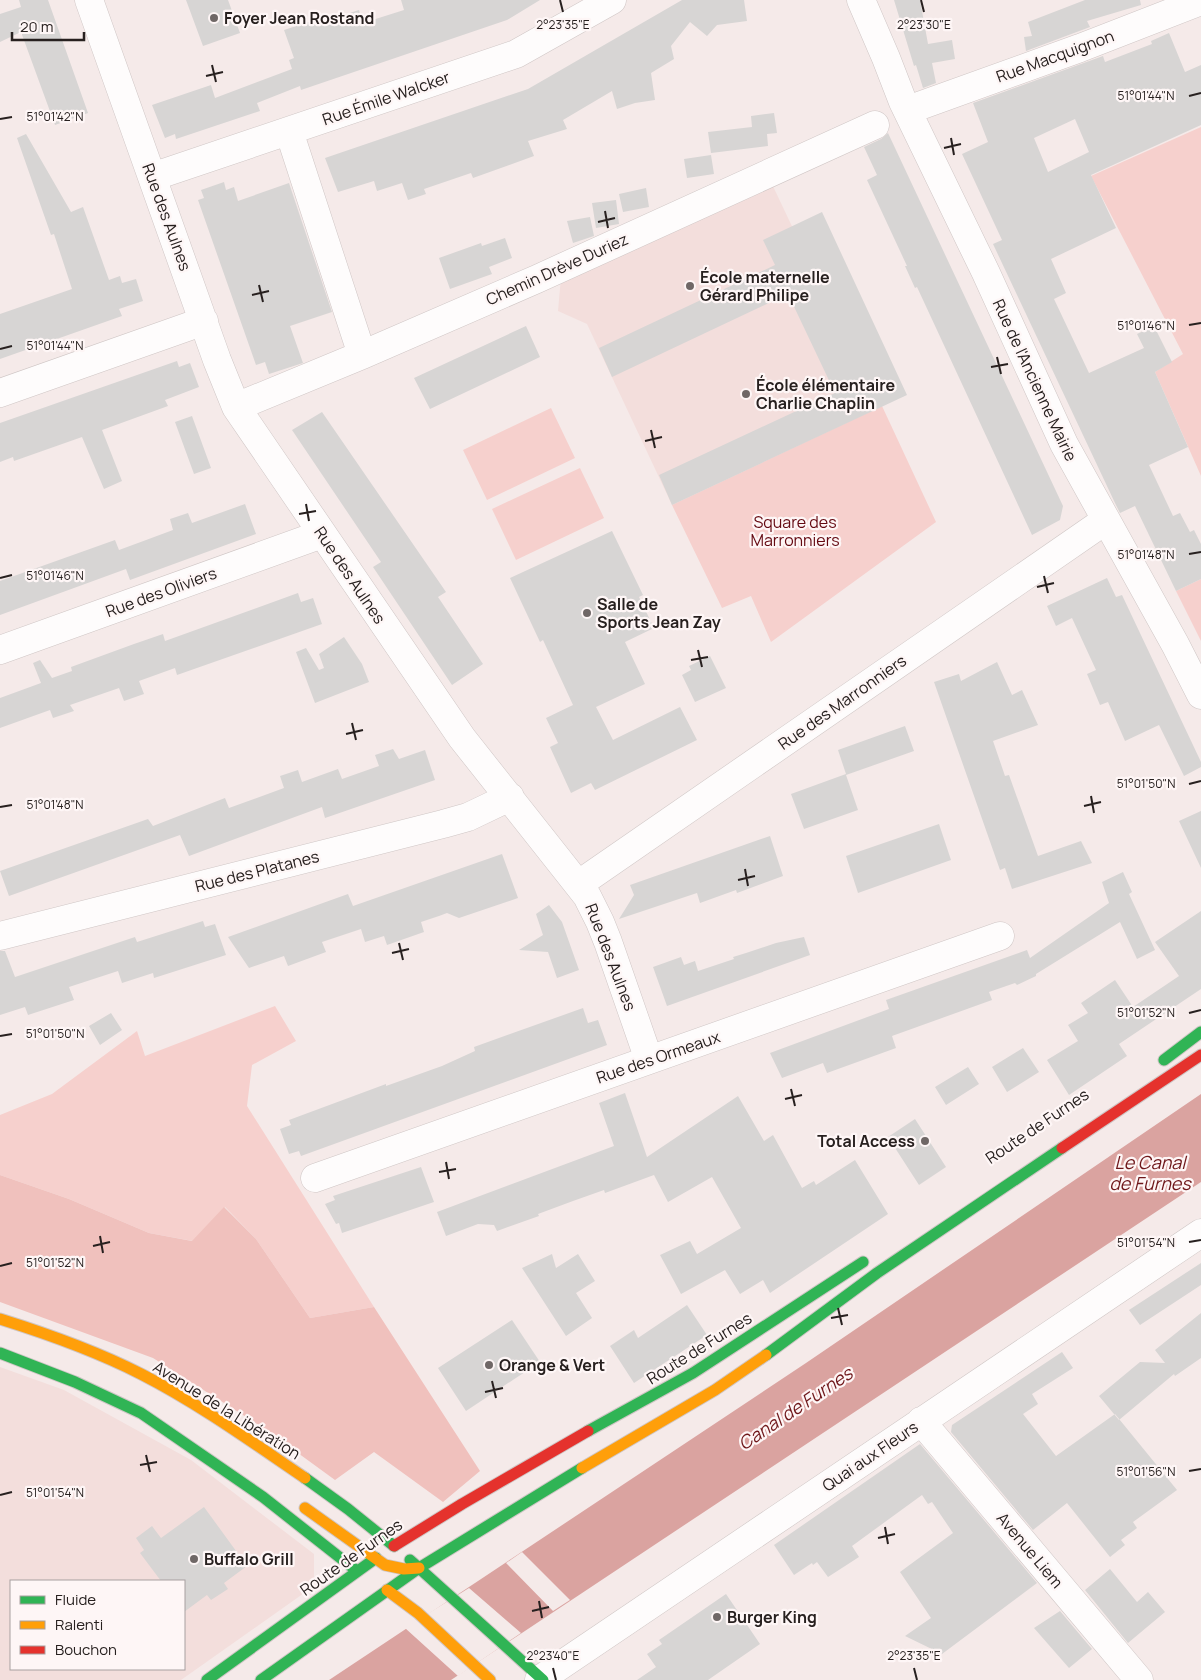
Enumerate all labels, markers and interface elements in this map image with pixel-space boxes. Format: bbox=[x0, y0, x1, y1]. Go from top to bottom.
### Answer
place label: Foyer Jean Rostand bbox=[224, 7, 374, 29]
scale bar bbox=[12, 10, 85, 42]
marker: Foyer Jean Rostand bbox=[208, 12, 220, 24]
text: 20 m bbox=[20, 16, 53, 37]
text: 2°23'35"E bbox=[536, 16, 590, 33]
text: 2°23'30"E bbox=[897, 16, 951, 33]
street label: Rue Macquignon bbox=[993, 24, 1117, 88]
street label: Rue Émile Walcker bbox=[319, 66, 453, 130]
text: 51°01'44"N bbox=[1118, 87, 1174, 104]
text: 51°01'42"N bbox=[27, 108, 83, 125]
street label: Rue des Aulnes bbox=[137, 160, 197, 274]
street label: Chemin Drève Duriez bbox=[482, 228, 632, 310]
place label: École maternelle Gérard Philipe bbox=[700, 266, 830, 306]
marker: École maternelle Gérard Philipe bbox=[684, 280, 696, 292]
street label: Rue de l'Ancienne Mairie bbox=[988, 295, 1082, 465]
text: 51°01'46"N bbox=[1117, 317, 1175, 334]
text: 51°01'44"N bbox=[27, 337, 83, 354]
place label: École élémentaire Charlie Chaplin bbox=[756, 374, 896, 414]
marker: École élémentaire Charlie Chaplin bbox=[740, 388, 752, 400]
park label: Square des Marronniers bbox=[750, 511, 840, 551]
street label: Rue des Aulnes bbox=[309, 522, 391, 628]
text: 51°01'48"N bbox=[1117, 546, 1175, 563]
street label: Rue des Oliviers bbox=[102, 562, 220, 622]
text: 51°01'46"N bbox=[26, 567, 84, 584]
place label: Salle de Sports Jean Zay bbox=[597, 593, 721, 633]
marker: Salle de Sports Jean Zay bbox=[581, 607, 593, 619]
street label: Rue des Marronniers bbox=[774, 649, 910, 755]
text: 51°01'50"N bbox=[1117, 775, 1175, 792]
text: 51°01'48"N bbox=[26, 796, 84, 813]
street label: Rue des Platanes bbox=[193, 845, 321, 897]
street label: Rue des Aulnes bbox=[580, 900, 642, 1014]
text: 51°01'52"N bbox=[1117, 1004, 1175, 1021]
text: 51°01'50"N bbox=[26, 1025, 84, 1042]
street label: Rue des Ormeaux bbox=[593, 1025, 723, 1088]
street label: Route de Furnes bbox=[981, 1083, 1093, 1169]
place label: Total Access bbox=[817, 1130, 915, 1152]
marker: Total Access bbox=[919, 1135, 931, 1147]
water label: Le Canal de Furnes bbox=[1109, 1150, 1192, 1195]
text: 51°01'54"N bbox=[1117, 1234, 1175, 1251]
text: 51°01'52"N bbox=[26, 1254, 84, 1271]
street label: Route de Furnes bbox=[642, 1307, 756, 1389]
place label: Orange & Vert bbox=[499, 1354, 605, 1376]
street label: Avenue de la Libération bbox=[149, 1356, 305, 1464]
marker: Orange & Vert bbox=[483, 1359, 495, 1371]
water label: Canal de Furnes bbox=[733, 1360, 858, 1455]
street label: Quai aux Fleurs bbox=[818, 1416, 922, 1496]
text: 51°01'56"N bbox=[1117, 1463, 1175, 1480]
text: 51°01'54"N bbox=[26, 1484, 84, 1501]
street label: Avenue Liem bbox=[992, 1507, 1068, 1593]
street label: Route de Furnes bbox=[295, 1513, 407, 1601]
place label: Buffalo Grill bbox=[204, 1548, 294, 1570]
marker: Buffalo Grill bbox=[188, 1553, 200, 1565]
legend bbox=[10, 1580, 185, 1670]
text: Fluide bbox=[55, 1589, 96, 1610]
place label: Burger King bbox=[727, 1606, 817, 1628]
marker: Burger King bbox=[711, 1611, 723, 1623]
text: Ralenti bbox=[55, 1614, 103, 1635]
text: Bouchon bbox=[55, 1639, 117, 1660]
text: 2°23'40"E bbox=[527, 1647, 580, 1664]
text: 2°23'35"E bbox=[887, 1647, 941, 1664]

